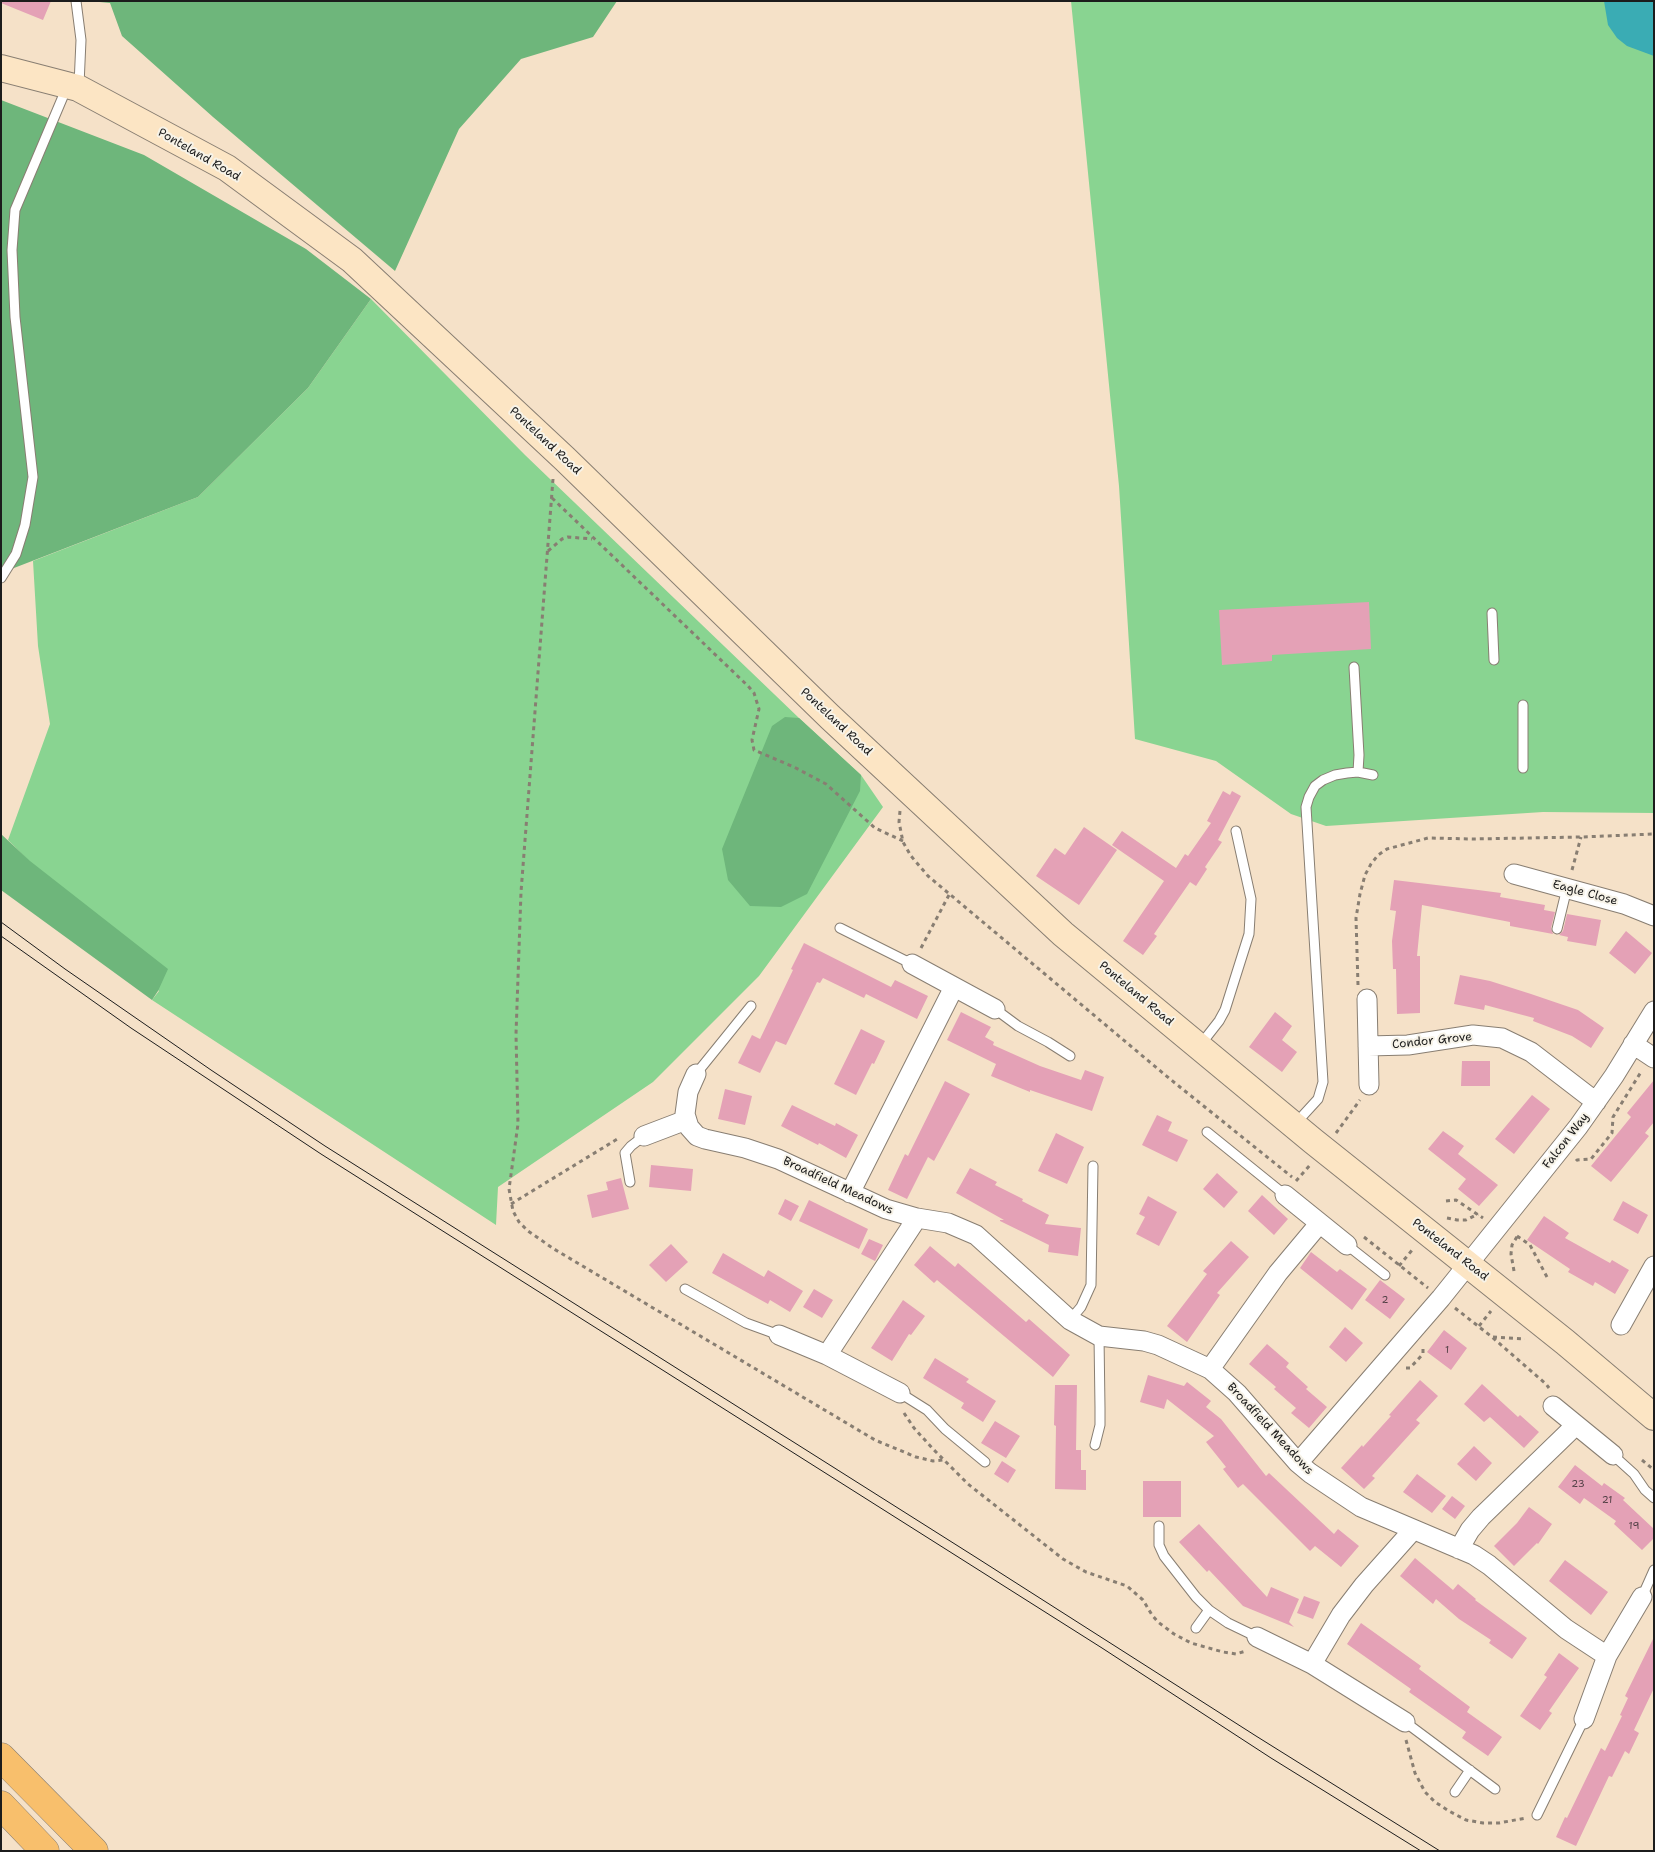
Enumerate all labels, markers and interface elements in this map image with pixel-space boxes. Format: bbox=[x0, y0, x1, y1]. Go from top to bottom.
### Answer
street label: Ponteland Road bbox=[155, 126, 243, 184]
street label: Ponteland Road bbox=[506, 404, 584, 478]
street label: Ponteland Road bbox=[797, 685, 875, 759]
street label: Eagle Close bbox=[1551, 877, 1619, 909]
street label: Ponteland Road bbox=[1096, 959, 1176, 1029]
street label: Condor Grove bbox=[1391, 1030, 1473, 1052]
street label: Falcon Way bbox=[1540, 1110, 1592, 1172]
street label: Broadfield Meadows bbox=[781, 1154, 895, 1218]
street label: Ponteland Road bbox=[1409, 1216, 1491, 1284]
house number: 2 bbox=[1382, 1294, 1388, 1306]
house number: 1 bbox=[1445, 1344, 1449, 1356]
street label: Broadfield Meadows bbox=[1224, 1380, 1316, 1478]
house number: 23 bbox=[1571, 1478, 1585, 1490]
house number: 21 bbox=[1602, 1494, 1612, 1506]
house number: 19 bbox=[1629, 1520, 1639, 1532]

